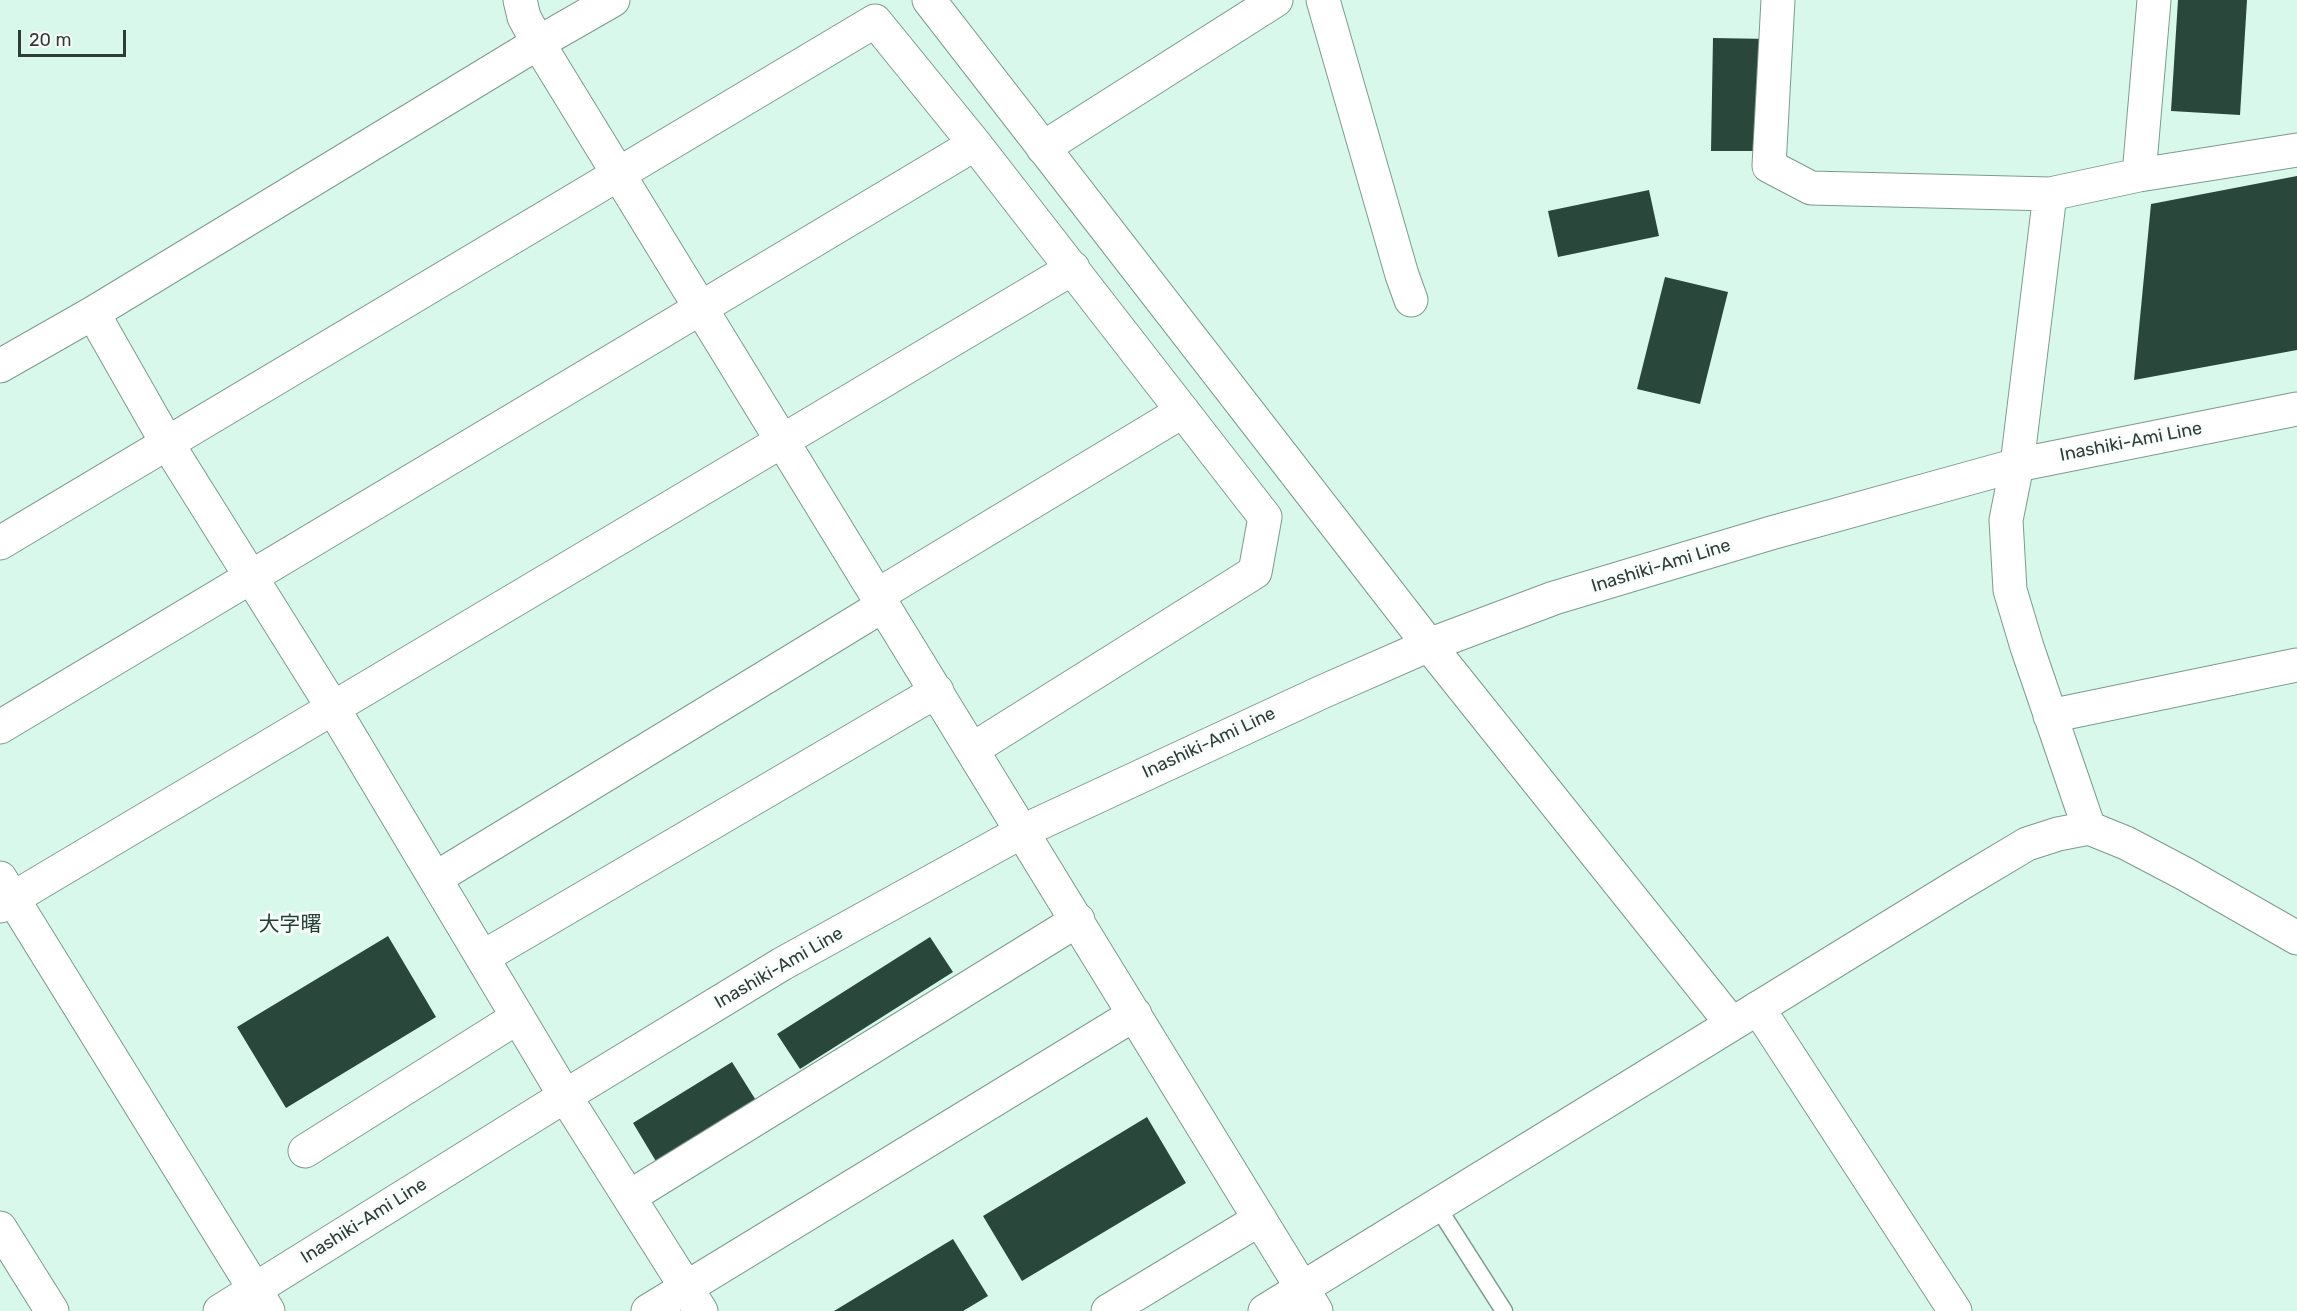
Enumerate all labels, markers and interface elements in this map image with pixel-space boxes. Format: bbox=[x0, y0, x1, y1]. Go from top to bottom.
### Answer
scale bar bbox=[21, 18, 129, 56]
text: 20 m bbox=[29, 29, 71, 51]
street label: Inashiki-Ami Line bbox=[2058, 418, 2204, 466]
street label: Inashiki-Ami Line bbox=[1589, 535, 1733, 597]
street label: Inashiki-Ami Line bbox=[1139, 703, 1279, 783]
district label: 大字曙 bbox=[259, 912, 321, 938]
street label: Inashiki-Ami Line bbox=[711, 923, 847, 1013]
street label: Inashiki-Ami Line bbox=[297, 1174, 431, 1268]

